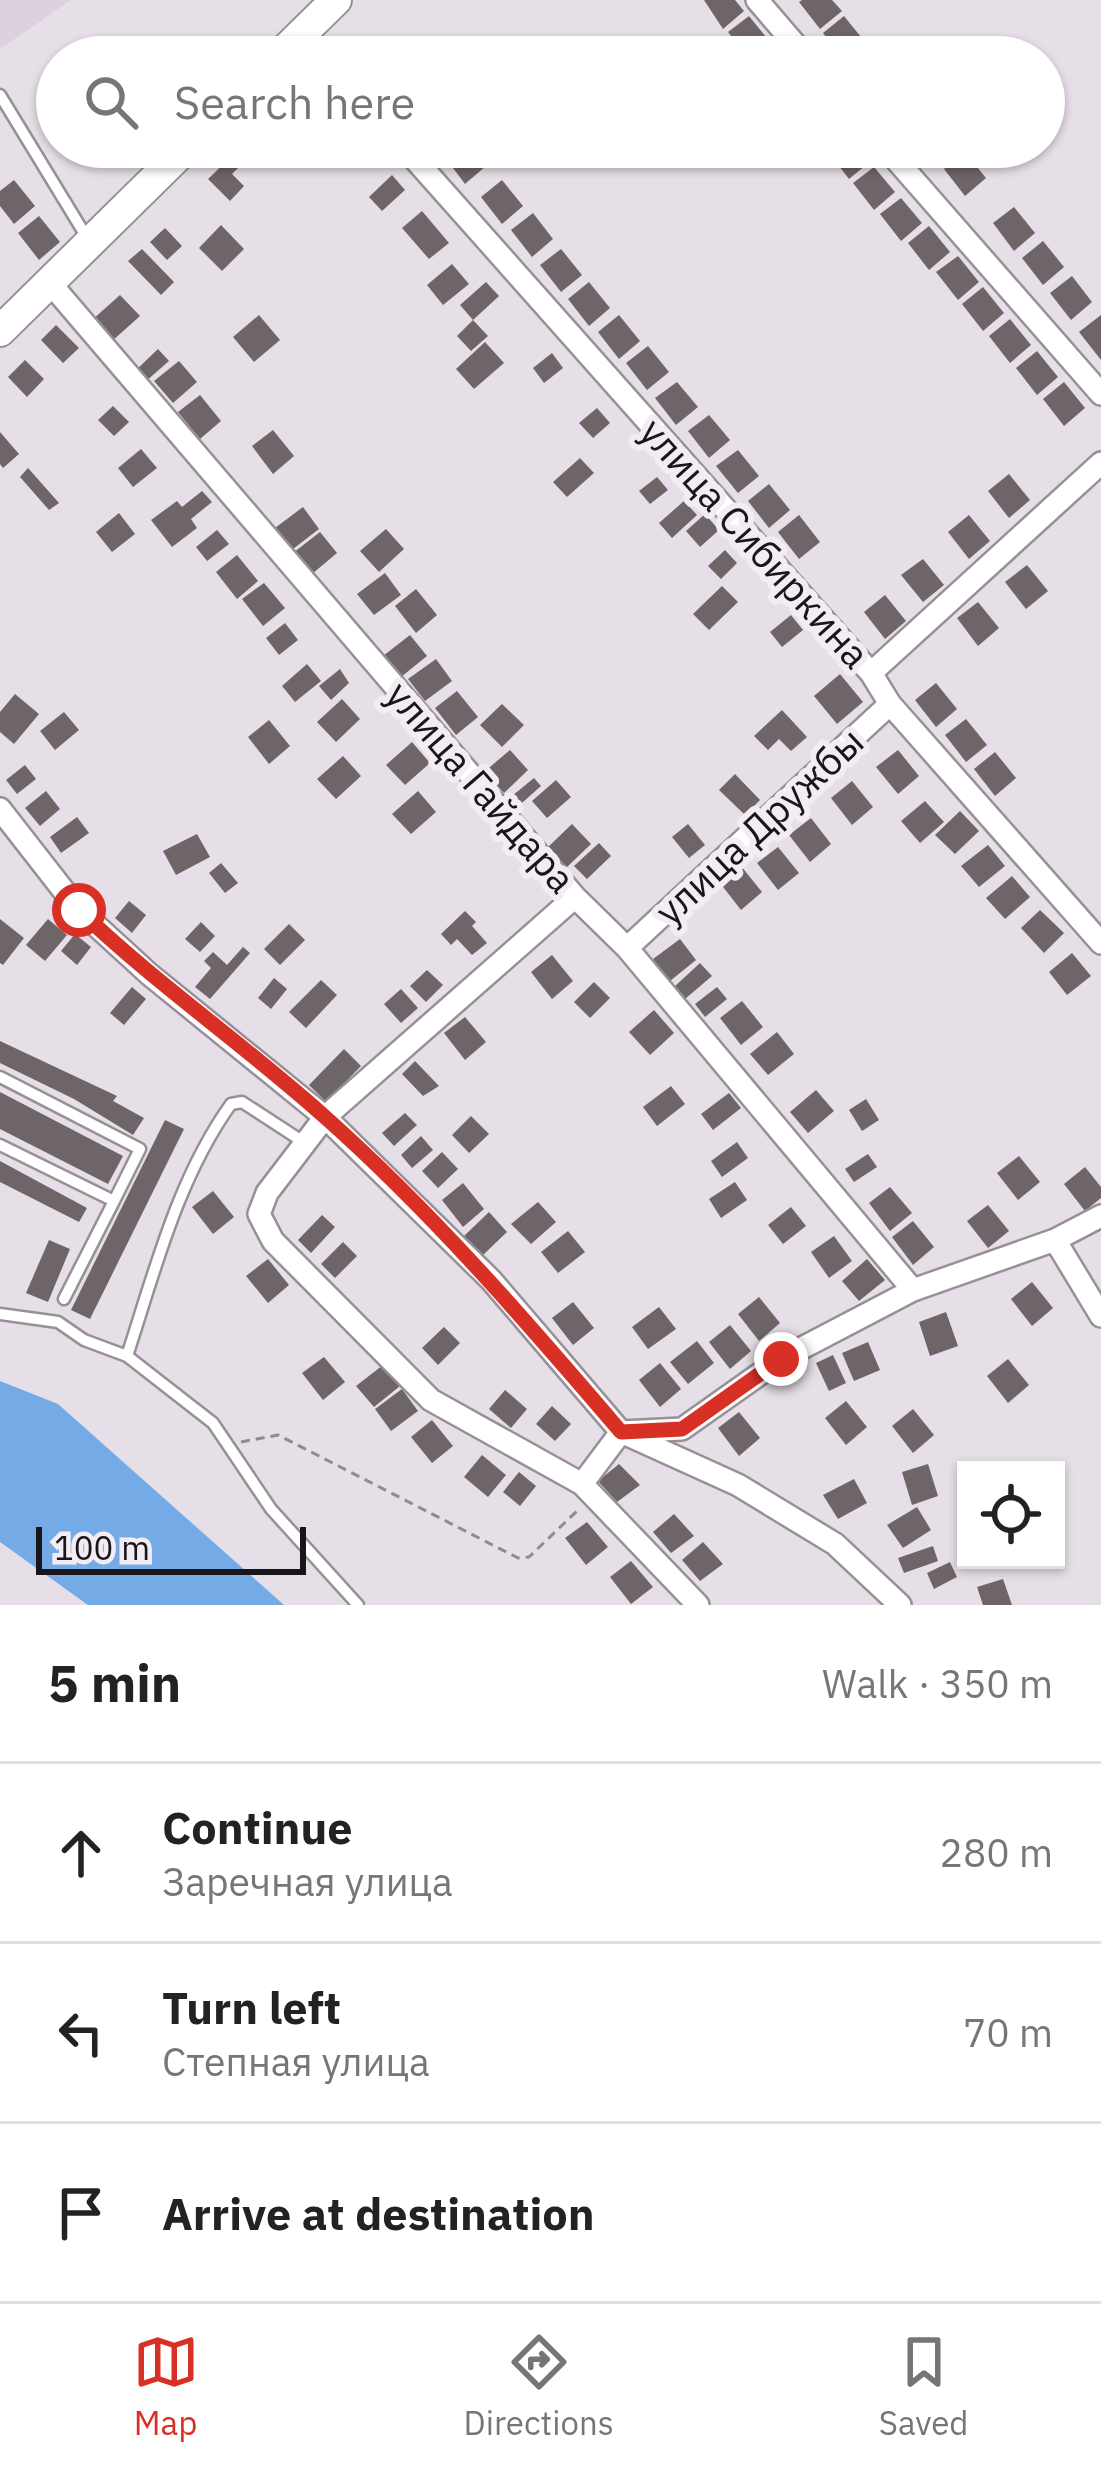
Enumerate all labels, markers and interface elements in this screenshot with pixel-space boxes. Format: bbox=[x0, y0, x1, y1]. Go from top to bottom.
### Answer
search box bbox=[36, 36, 1065, 168]
icon: search bbox=[78, 69, 144, 135]
text: Search here bbox=[174, 73, 415, 131]
street label: улица Сибиркина bbox=[629, 407, 881, 679]
street label: улица Гайдара bbox=[375, 670, 587, 903]
street label: улица Дружбы bbox=[643, 716, 874, 936]
route start bbox=[52, 883, 106, 937]
route end bbox=[754, 1332, 808, 1386]
map controls bbox=[957, 1461, 1065, 1569]
button: locate bbox=[957, 1461, 1065, 1569]
scale bar bbox=[36, 1521, 306, 1574]
text: 100 m bbox=[54, 1526, 150, 1569]
text: 5 min bbox=[48, 1650, 181, 1716]
text: Walk · 350 m bbox=[822, 1658, 1053, 1709]
text: Continue bbox=[162, 1798, 353, 1856]
icon: ahead bbox=[48, 1820, 114, 1886]
text: 280 m bbox=[940, 1827, 1053, 1878]
text: Заречная улица bbox=[162, 1856, 453, 1907]
text: Turn left bbox=[162, 1978, 341, 2036]
icon: left bbox=[48, 2000, 114, 2066]
text: 70 m bbox=[963, 2007, 1053, 2058]
text: Степная улица bbox=[162, 2036, 430, 2087]
icon: arrive bbox=[48, 2180, 114, 2246]
text: Arrive at destination bbox=[162, 2184, 595, 2242]
tab: Map bbox=[133, 2329, 199, 2444]
tab: Directions bbox=[464, 2329, 614, 2444]
tab: Saved bbox=[879, 2329, 968, 2444]

